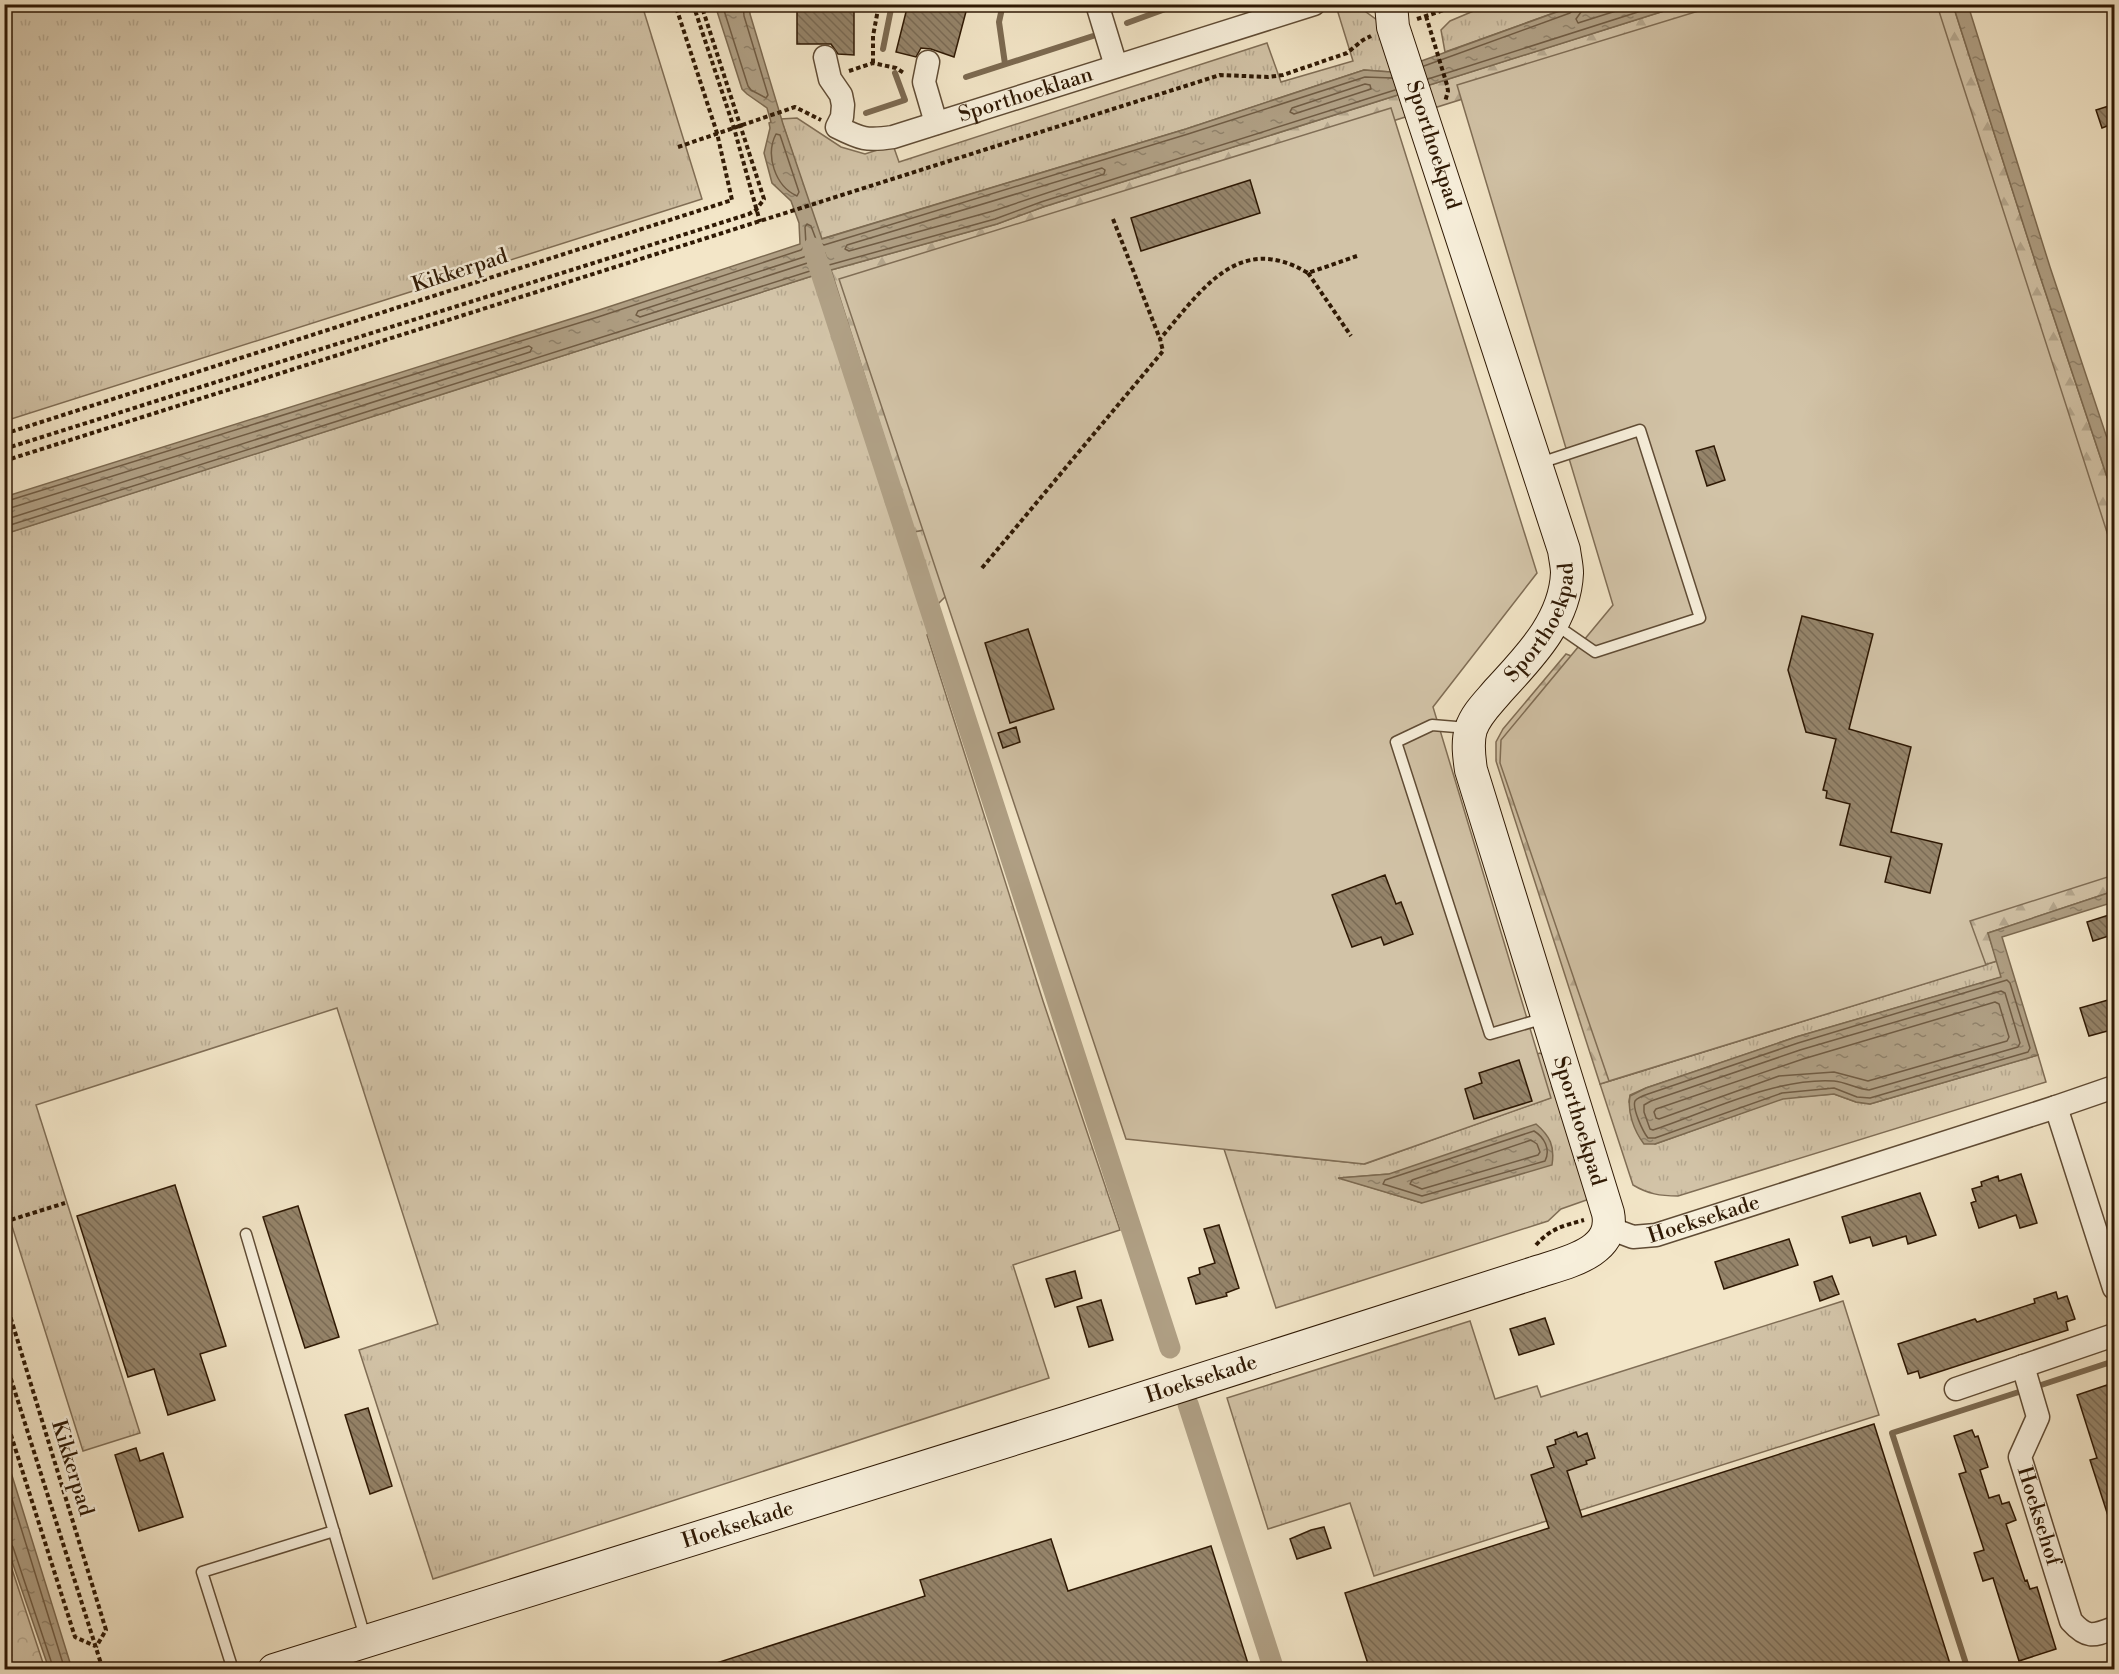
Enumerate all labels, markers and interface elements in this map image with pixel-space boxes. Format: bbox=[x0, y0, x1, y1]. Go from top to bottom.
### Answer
street label: Sporthoeklaan bbox=[955, 62, 1097, 128]
street label: Sporthoekpad bbox=[1400, 77, 1466, 213]
street label: Kikkerpad bbox=[409, 243, 511, 299]
street label: Sporthoekpad bbox=[1499, 561, 1580, 688]
street label: Sporthoekpad bbox=[1547, 1053, 1611, 1189]
street label: Hoeksekade bbox=[1645, 1190, 1763, 1250]
street label: Hoeksekade bbox=[1142, 1349, 1261, 1409]
street label: Kikkerpad bbox=[45, 1417, 99, 1519]
street label: Hoeksehof bbox=[2011, 1463, 2066, 1570]
street label: Hoeksekade bbox=[679, 1495, 797, 1555]

